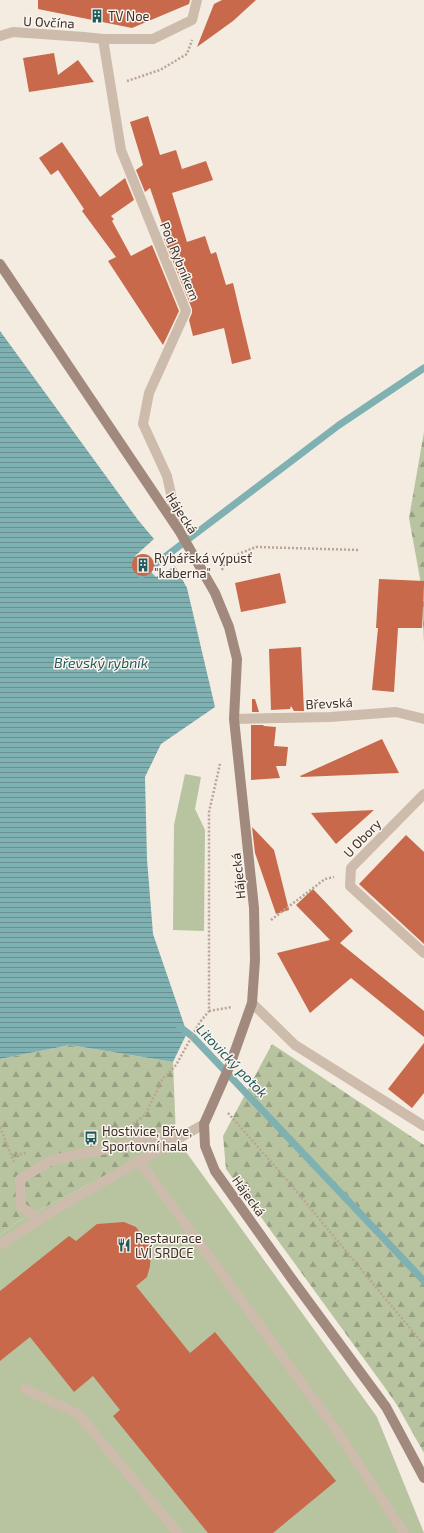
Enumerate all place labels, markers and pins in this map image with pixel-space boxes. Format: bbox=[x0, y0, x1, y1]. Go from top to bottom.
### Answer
building icon: TV Noe bbox=[89, 8, 105, 24]
place label: TV Noe bbox=[108, 8, 150, 24]
place label: Rybářská výpusť "kaberna" bbox=[154, 550, 252, 581]
building icon: Rybářská výpusť "kaberna" bbox=[135, 557, 151, 573]
place label: Hostivice, Břve, Sportovní hala bbox=[102, 1123, 192, 1154]
bus stop icon: Hostivice, Břve, Sportovní hala bbox=[83, 1130, 99, 1146]
place label: Restaurace LVÍ SRDCE bbox=[135, 1230, 202, 1261]
restaurant icon: Restaurace LVÍ SRDCE bbox=[116, 1237, 132, 1253]

